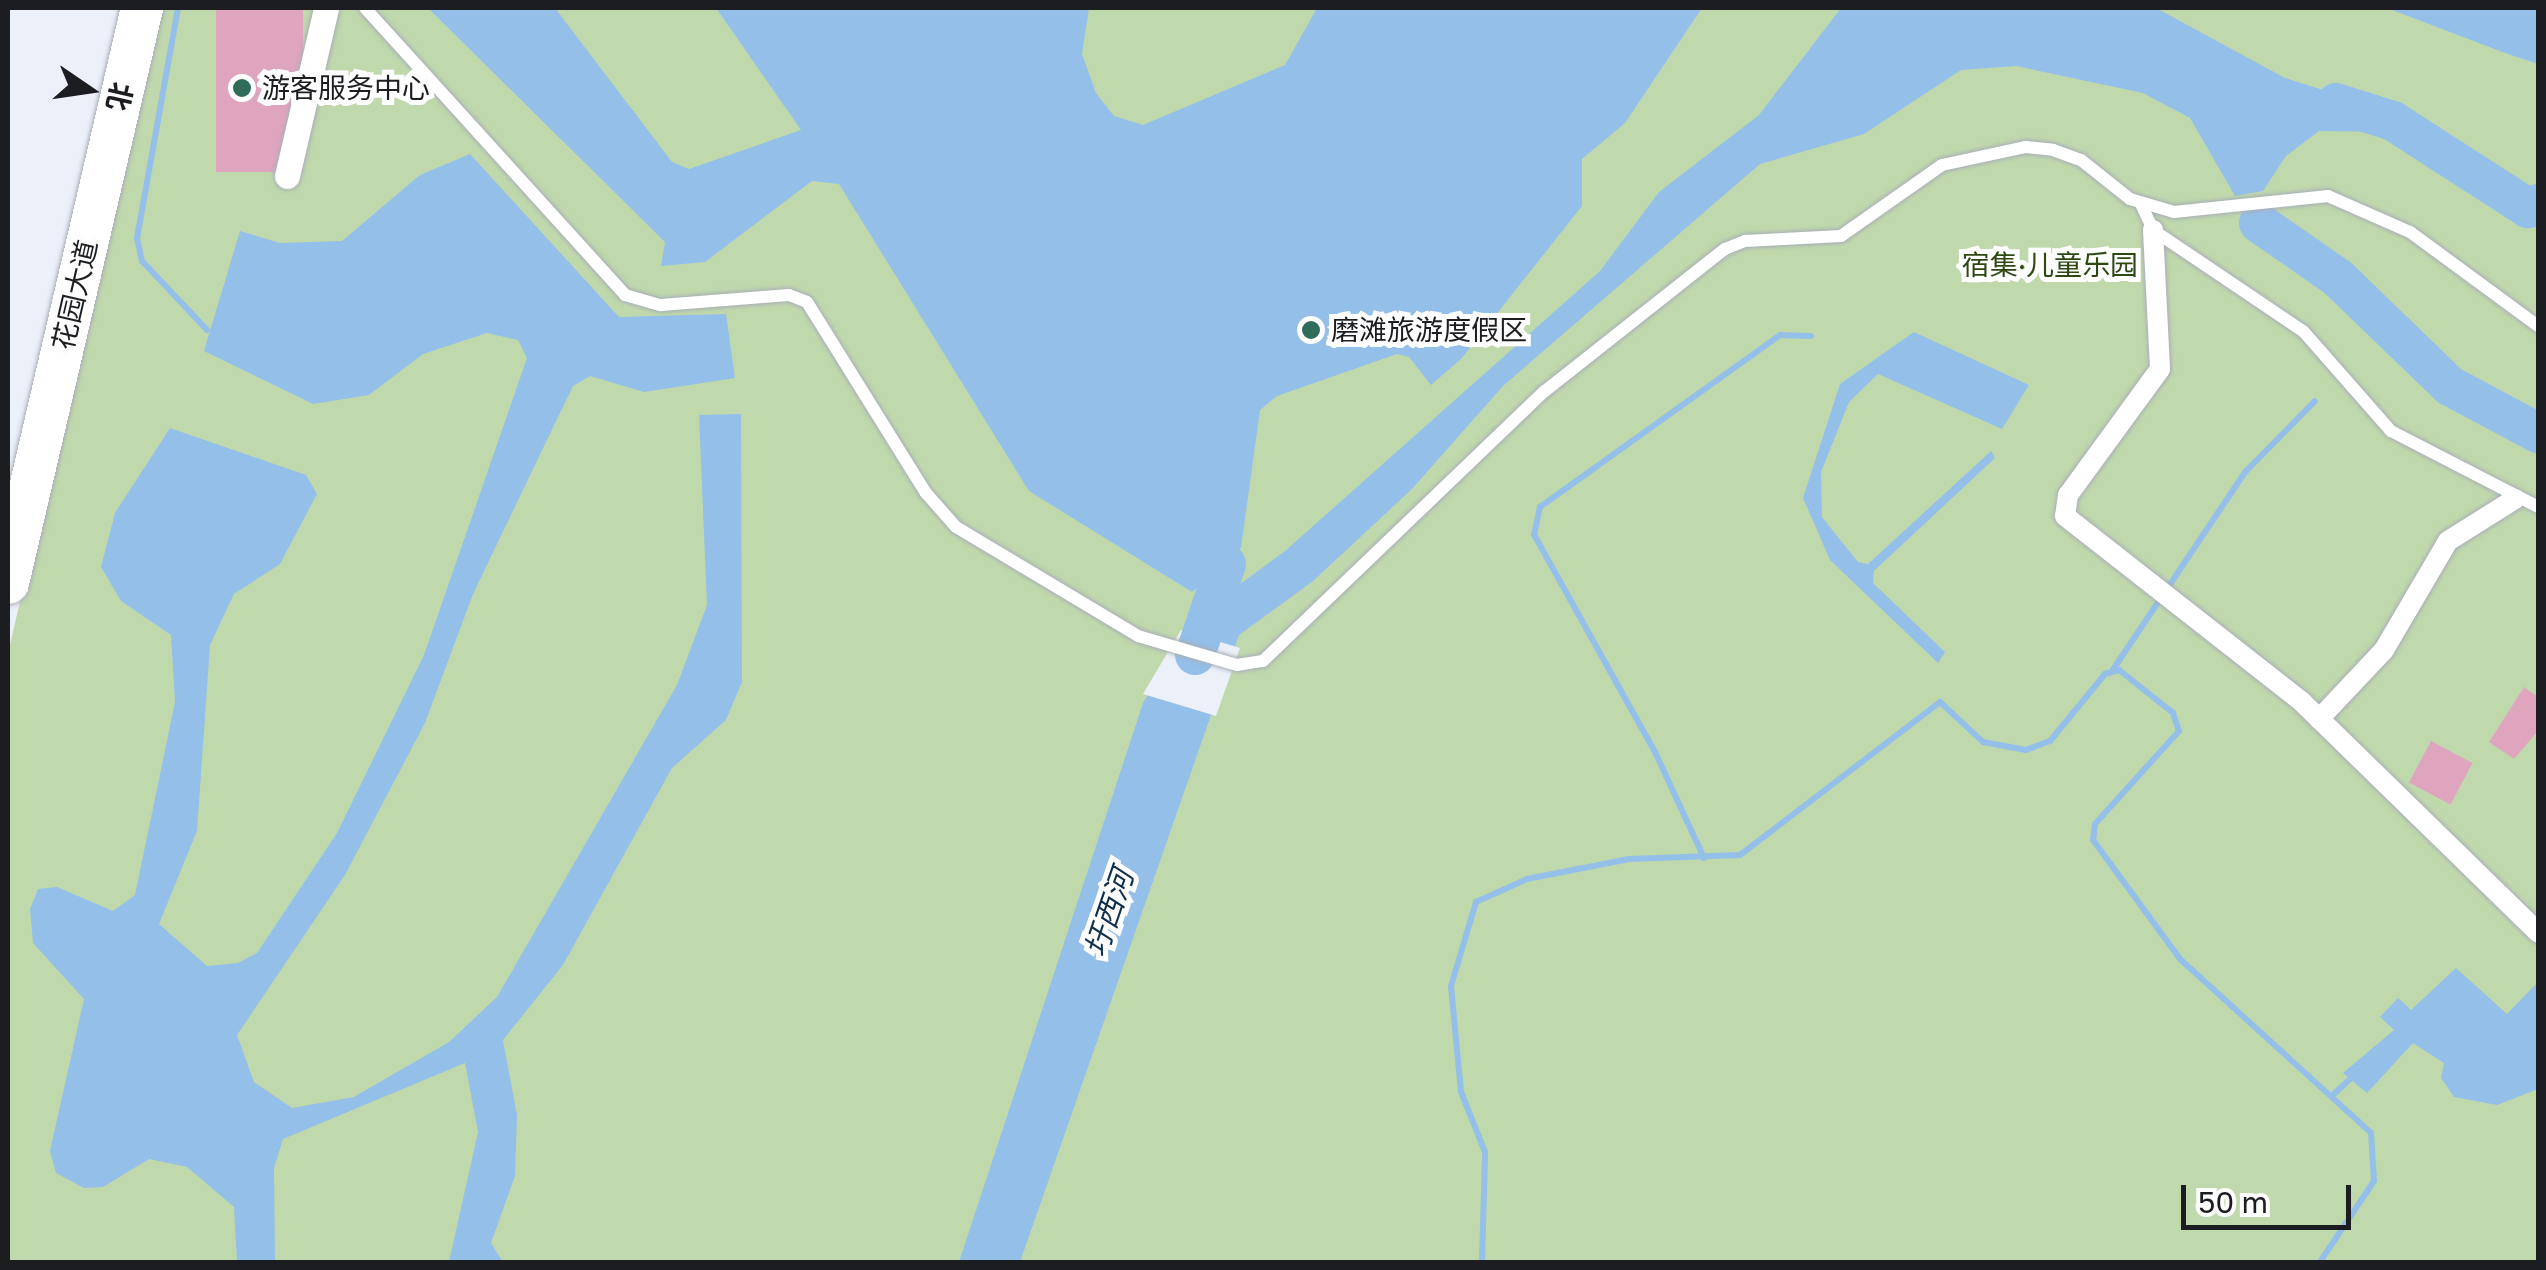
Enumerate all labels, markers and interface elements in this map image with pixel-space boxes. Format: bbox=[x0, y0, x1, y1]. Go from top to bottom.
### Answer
north arrow bbox=[40, 40, 140, 140]
place label: 游客服务中心 bbox=[262, 71, 430, 105]
marker: 游客服务中心 bbox=[231, 77, 253, 99]
text: 北 bbox=[100, 79, 139, 114]
street label: 花园大道 bbox=[46, 237, 104, 353]
park label: 宿集·儿童乐园 bbox=[1962, 248, 2138, 282]
place label: 磨滩旅游度假区 bbox=[1331, 313, 1527, 347]
marker: 磨滩旅游度假区 bbox=[1300, 319, 1322, 341]
water label: 圩西河 bbox=[1077, 865, 1141, 961]
scale bar bbox=[2186, 1165, 2356, 1227]
text: 50 m bbox=[2198, 1184, 2268, 1220]

